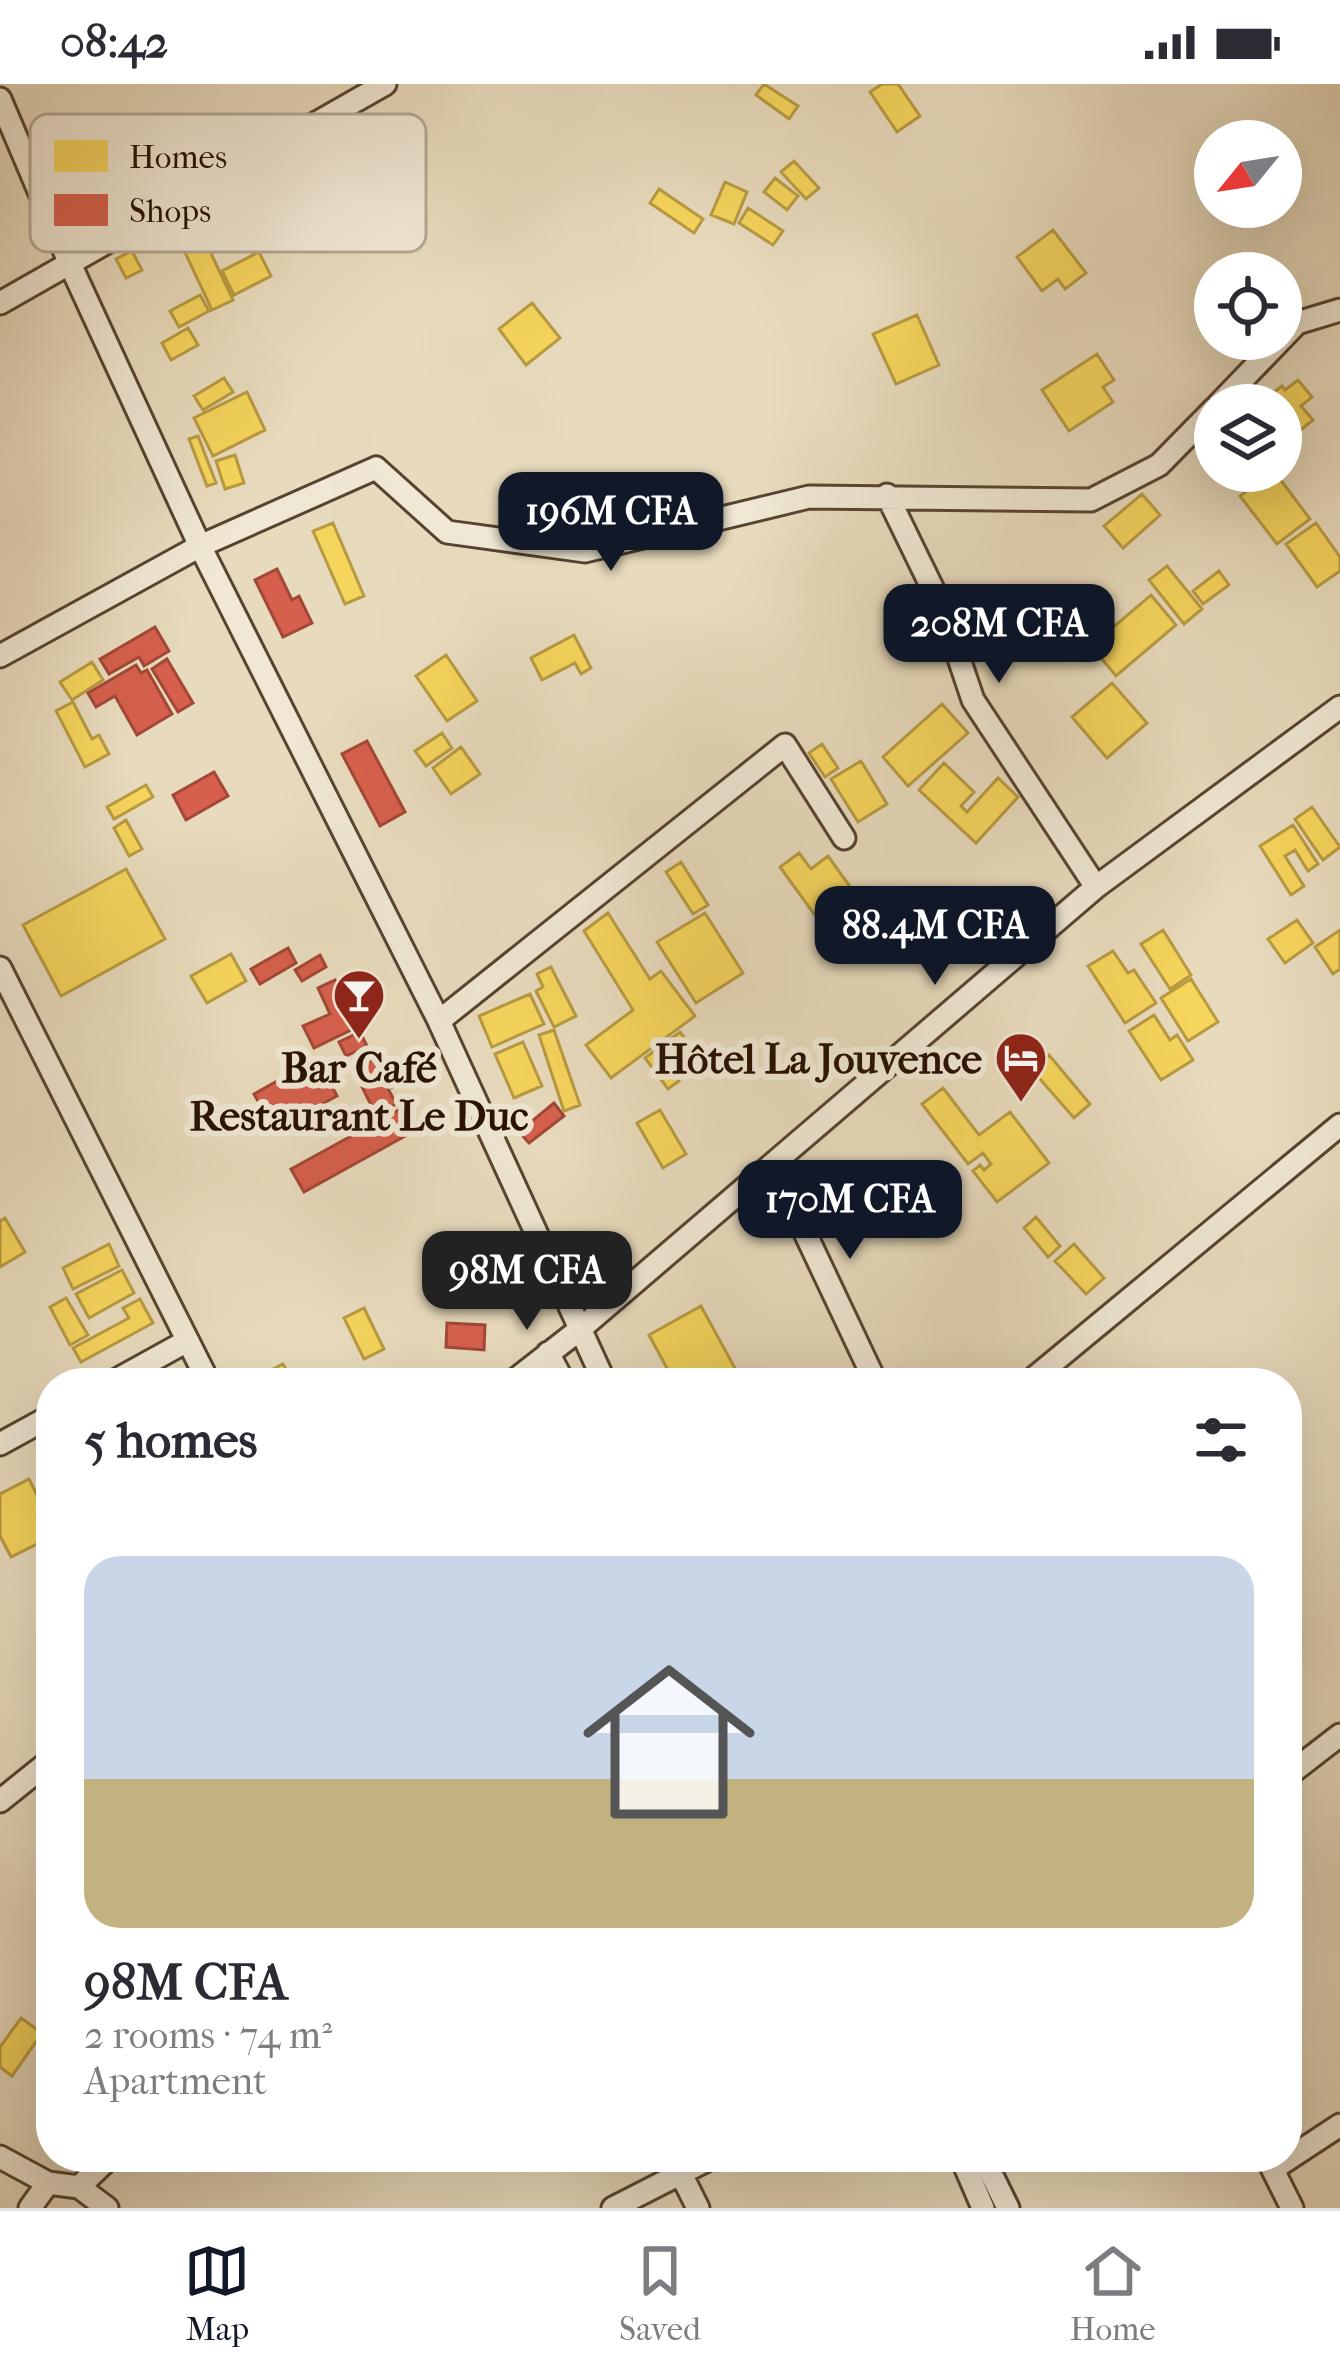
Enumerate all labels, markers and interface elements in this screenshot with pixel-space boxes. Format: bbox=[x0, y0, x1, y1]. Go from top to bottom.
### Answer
text: 08:42 bbox=[60, 16, 168, 69]
legend bbox=[30, 114, 426, 252]
north arrow bbox=[1194, 120, 1302, 228]
map controls bbox=[1194, 120, 1302, 492]
text: Homes bbox=[129, 138, 227, 177]
text: Shops bbox=[129, 192, 211, 231]
button: locate bbox=[1194, 252, 1302, 360]
button: layers bbox=[1194, 384, 1302, 492]
pin: 196M CFA bbox=[487, 472, 735, 574]
text: 196M CFA bbox=[525, 488, 697, 534]
pin: 208M CFA bbox=[875, 584, 1123, 686]
text: 208M CFA bbox=[910, 600, 1088, 646]
pin: 88.4M CFA bbox=[798, 886, 1072, 988]
text: 88.4M CFA bbox=[842, 902, 1028, 948]
bar icon: Bar Café Restaurant Le Duc bbox=[331, 967, 387, 1041]
hotel icon: Hôtel La Jouvence bbox=[993, 1030, 1049, 1104]
place label: Hôtel La Jouvence bbox=[654, 1035, 982, 1084]
place label: Bar Café Restaurant Le Duc bbox=[189, 1044, 529, 1141]
pin: 170M CFA bbox=[726, 1160, 974, 1262]
text: 170M CFA bbox=[765, 1176, 935, 1222]
pin: 98M CFA bbox=[416, 1231, 638, 1333]
text: 98M CFA bbox=[449, 1247, 605, 1293]
icon: filters bbox=[1188, 1407, 1254, 1473]
text: 5 homes bbox=[84, 1410, 257, 1470]
icon: home bbox=[561, 1634, 777, 1850]
text: 98M CFA bbox=[84, 1952, 288, 2012]
text: 2 rooms · 74 m² bbox=[84, 2012, 332, 2058]
text: Apartment bbox=[84, 2058, 267, 2104]
tab: Map bbox=[184, 2238, 250, 2349]
tab: Saved bbox=[619, 2238, 701, 2349]
tab: Home bbox=[1070, 2238, 1156, 2349]

